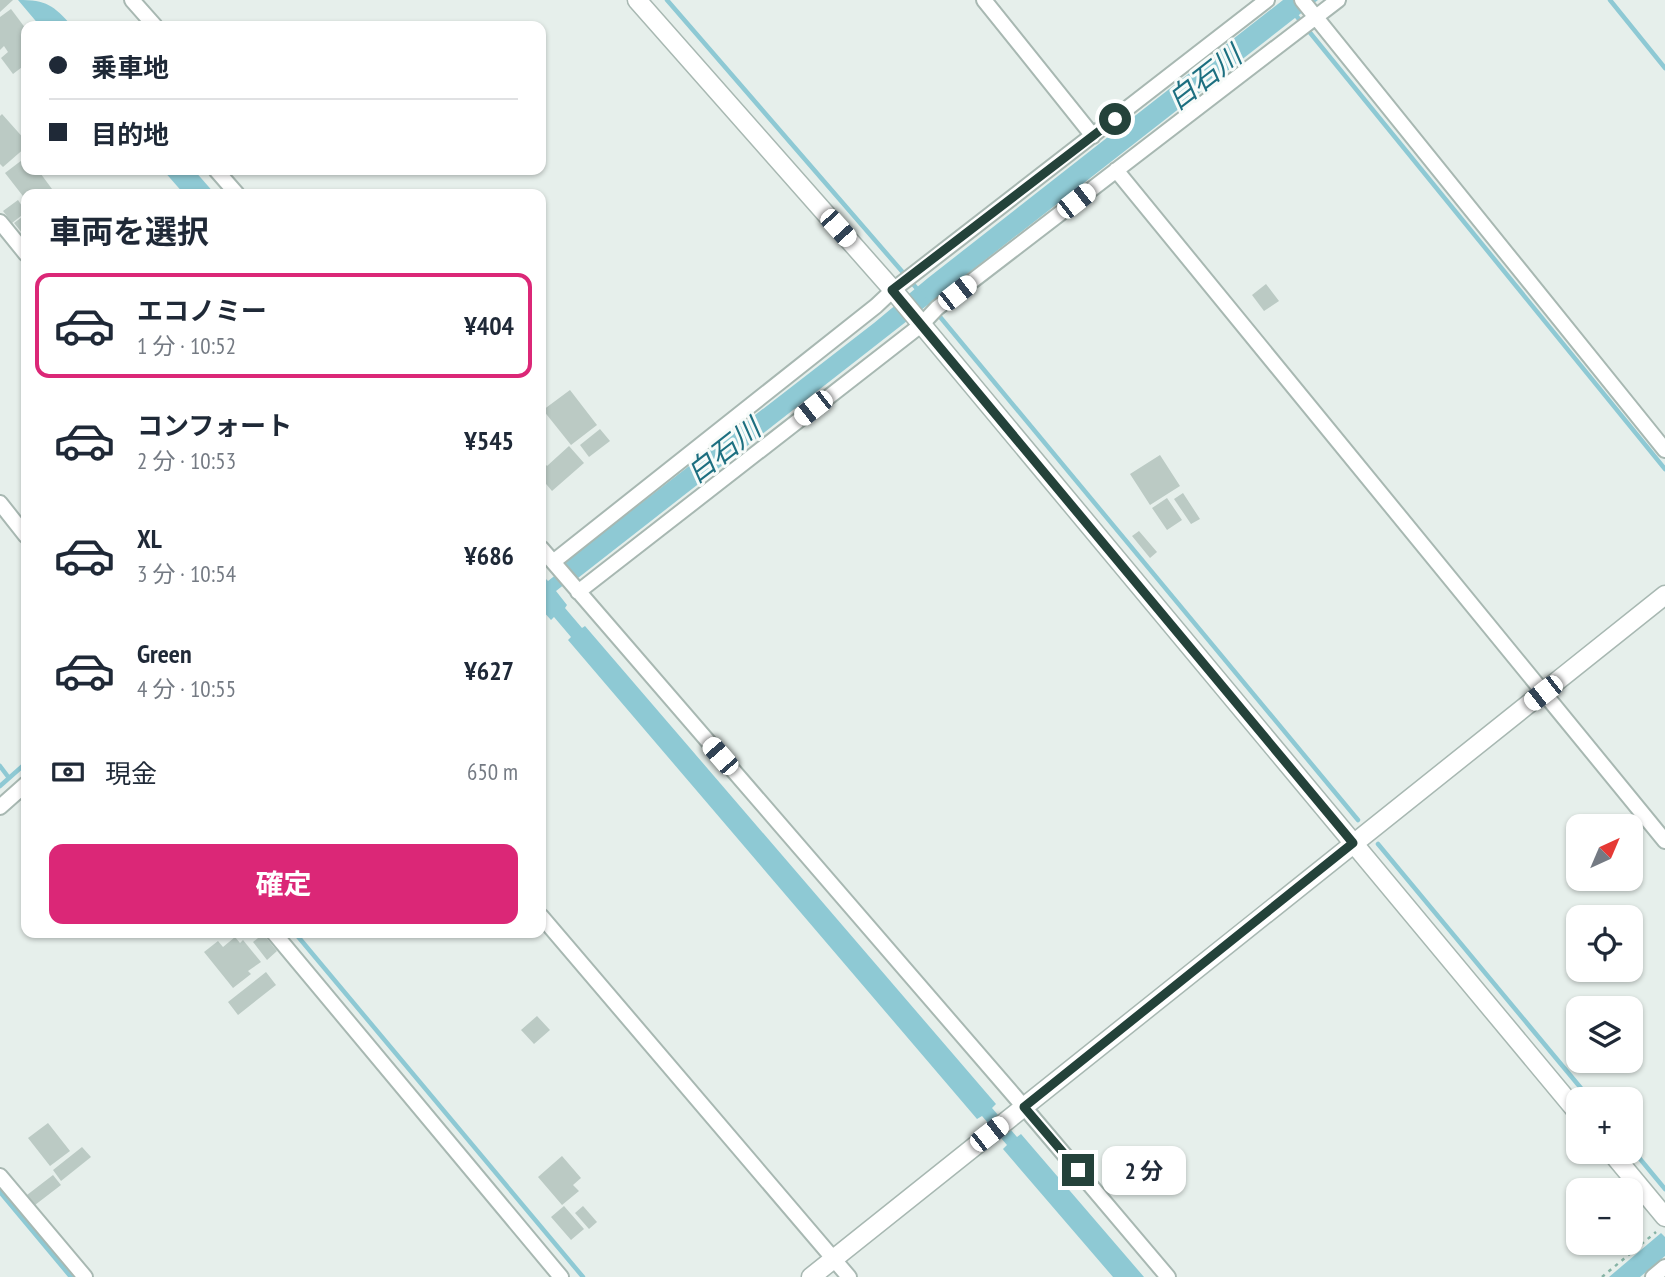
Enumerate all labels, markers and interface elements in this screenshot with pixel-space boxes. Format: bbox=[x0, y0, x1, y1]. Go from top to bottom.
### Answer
water label: 白石川 bbox=[1160, 35, 1251, 117]
text: 乗車地 bbox=[91, 51, 169, 84]
route start bbox=[1099, 103, 1131, 135]
text: 目的地 bbox=[91, 118, 169, 151]
car bbox=[1053, 180, 1100, 222]
car bbox=[817, 205, 860, 251]
text: 車両を選択 bbox=[49, 210, 209, 252]
car bbox=[934, 272, 981, 314]
icon: car bbox=[53, 294, 116, 357]
text: エコノミー bbox=[137, 294, 267, 327]
text: ¥404 bbox=[464, 309, 514, 342]
text: 1 分 · 10:52 bbox=[137, 331, 236, 360]
car bbox=[790, 387, 837, 429]
water label: 白石川 bbox=[679, 408, 770, 490]
icon: car bbox=[53, 409, 116, 472]
text: コンフォート bbox=[137, 409, 292, 442]
text: ¥545 bbox=[464, 424, 514, 457]
text: 2 分 · 10:53 bbox=[137, 446, 236, 475]
text: XL bbox=[137, 522, 162, 555]
icon: car bbox=[53, 524, 116, 587]
text: ¥686 bbox=[464, 539, 514, 572]
text: 3 分 · 10:54 bbox=[137, 559, 236, 588]
text: Green bbox=[137, 637, 192, 670]
icon: car bbox=[53, 639, 116, 702]
text: ¥627 bbox=[464, 654, 514, 687]
car bbox=[1520, 672, 1567, 714]
text: 4 分 · 10:55 bbox=[137, 674, 236, 703]
car bbox=[699, 733, 742, 779]
icon: cash bbox=[49, 753, 87, 791]
text: 現金 bbox=[105, 757, 157, 790]
text: 650 m bbox=[467, 757, 518, 786]
north arrow bbox=[1566, 814, 1643, 891]
map controls bbox=[1566, 814, 1643, 1255]
button: 確定 bbox=[49, 844, 518, 924]
button: locate bbox=[1566, 905, 1643, 982]
button: layers bbox=[1566, 996, 1643, 1073]
button: + bbox=[1566, 1087, 1643, 1164]
car bbox=[966, 1113, 1013, 1155]
callout: 2 分 bbox=[1102, 1146, 1186, 1194]
route end bbox=[1062, 1154, 1094, 1186]
text: 2 分 bbox=[1125, 1156, 1163, 1185]
button: − bbox=[1566, 1178, 1643, 1255]

